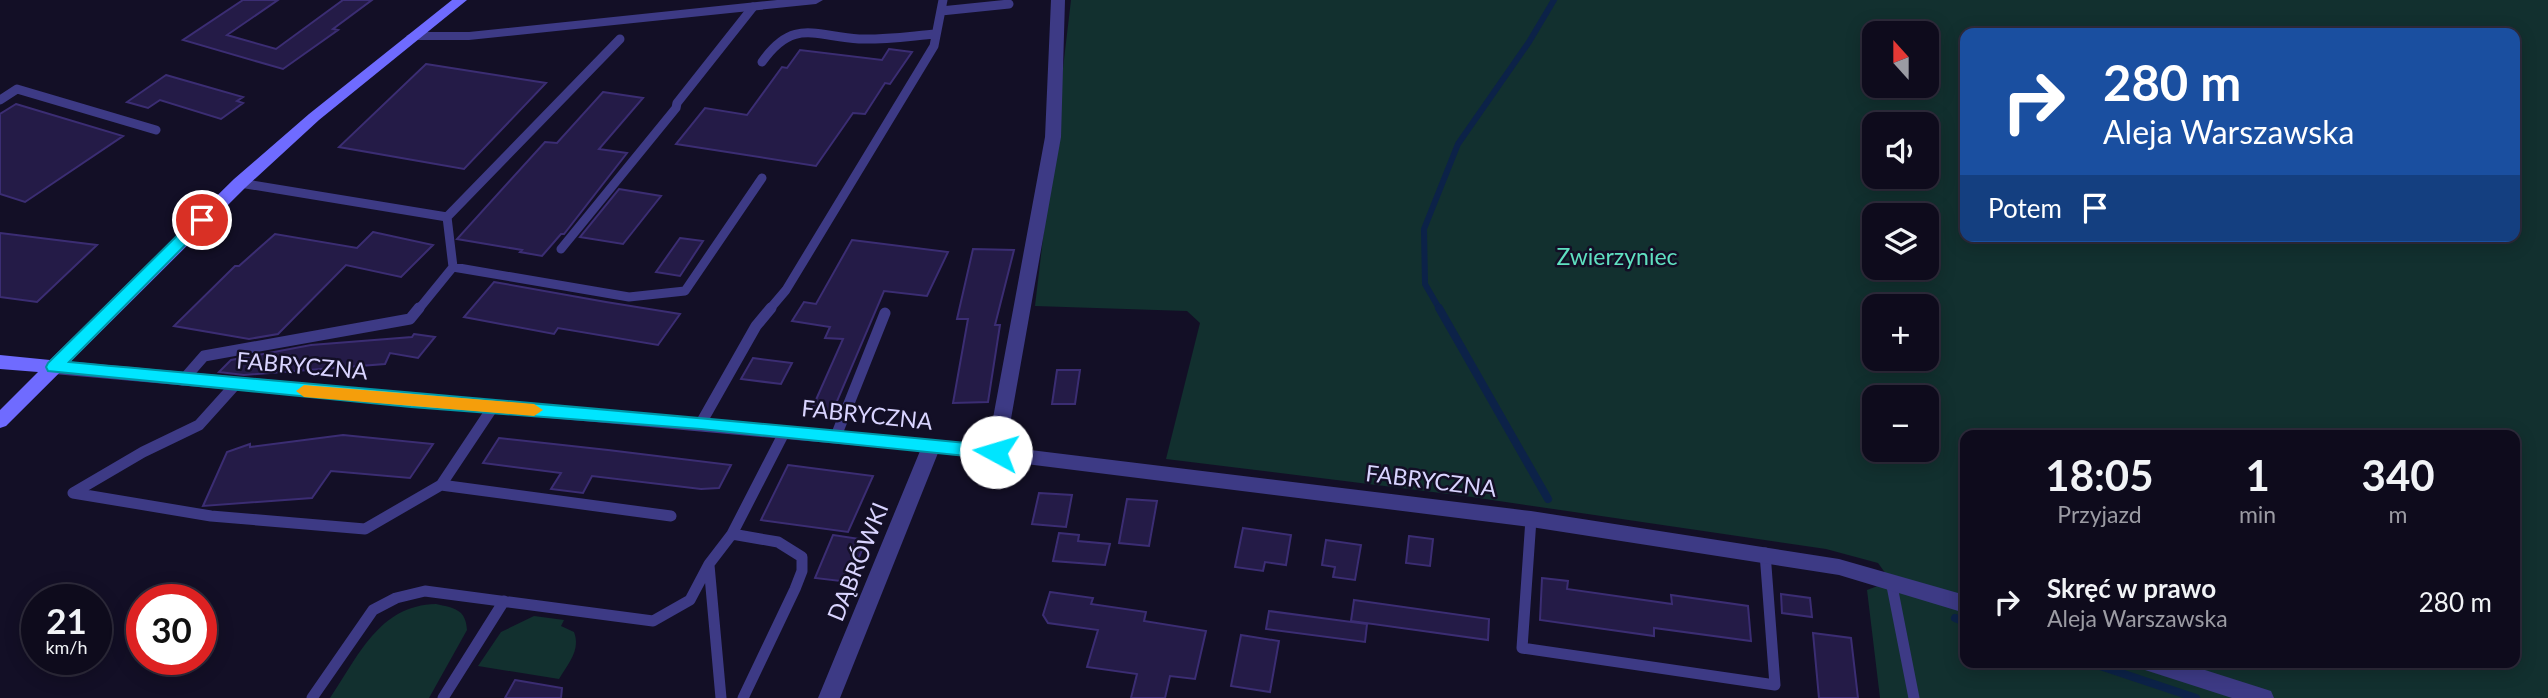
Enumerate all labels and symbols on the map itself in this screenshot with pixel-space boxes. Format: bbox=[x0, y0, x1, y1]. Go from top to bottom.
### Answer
north arrow bbox=[1862, 21, 1939, 98]
pin bbox=[172, 190, 232, 250]
park label: Zwierzyniec bbox=[1556, 242, 1678, 270]
street label: FABRYCZNA bbox=[235, 345, 369, 385]
street label: FABRYCZNA bbox=[800, 393, 934, 435]
position arrow bbox=[959, 415, 1033, 489]
street label: FABRYCZNA bbox=[1364, 458, 1499, 502]
street label: DĄBRÓWKI bbox=[821, 498, 894, 625]
speed limit sign: 30 bbox=[126, 584, 217, 675]

